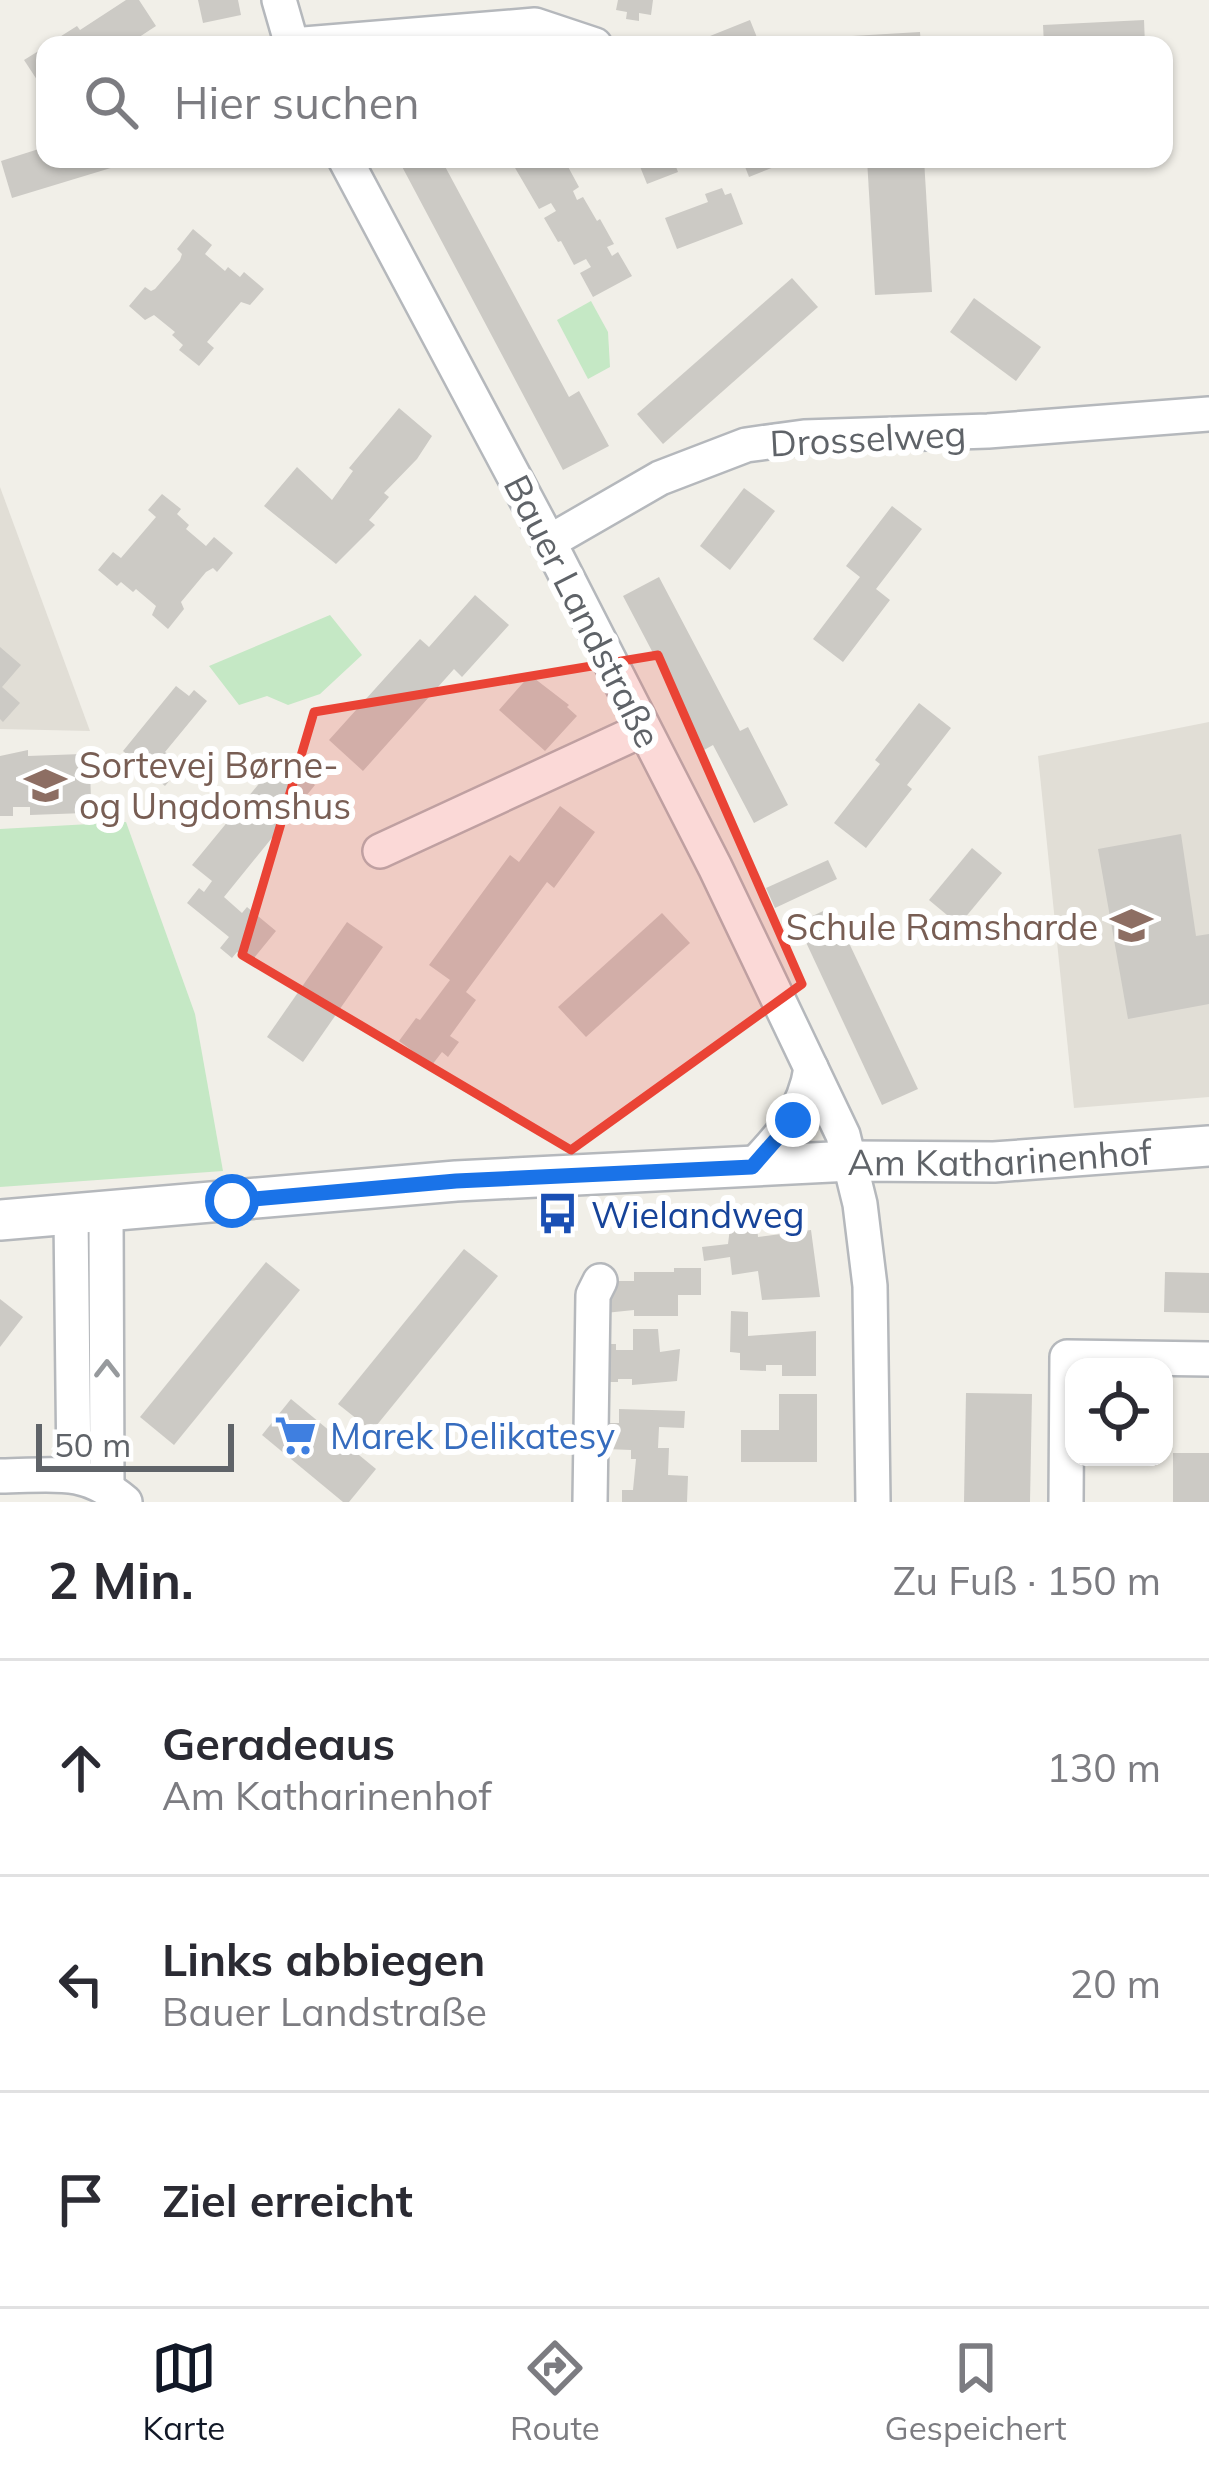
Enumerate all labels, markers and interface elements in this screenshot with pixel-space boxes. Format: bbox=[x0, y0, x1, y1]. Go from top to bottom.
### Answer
search box bbox=[36, 36, 1173, 168]
icon: search bbox=[78, 69, 144, 135]
text: Hier suchen bbox=[174, 74, 420, 130]
street label: Drosselweg bbox=[769, 410, 967, 466]
street label: Bauer Landstraße bbox=[495, 467, 671, 755]
place label: Sortevej Børne- og Ungdomshus bbox=[79, 742, 351, 828]
school or university icon: Sortevej Børne- og Ungdomshus bbox=[22, 762, 68, 808]
school or university icon: Schule Ramsharde bbox=[1109, 903, 1155, 949]
place label: Schule Ramsharde bbox=[786, 904, 1098, 949]
route end bbox=[766, 1093, 820, 1147]
street label: Am Katharinenhof bbox=[847, 1128, 1154, 1184]
route start bbox=[205, 1174, 259, 1228]
bus stop icon: Wielandweg bbox=[534, 1191, 580, 1237]
place label: Wielandweg bbox=[591, 1192, 804, 1237]
map controls bbox=[1065, 1358, 1173, 1466]
button: locate bbox=[1065, 1358, 1173, 1466]
one-way arrow bbox=[94, 1359, 120, 1377]
supermarket icon: Marek Delikatesy bbox=[273, 1412, 319, 1458]
place label: Marek Delikatesy bbox=[330, 1413, 615, 1458]
scale bar bbox=[36, 1418, 234, 1471]
text: 50 m bbox=[54, 1424, 131, 1465]
text: 2 Min. bbox=[48, 1548, 194, 1612]
text: Zu Fuß · 150 m bbox=[893, 1556, 1161, 1605]
text: Geradeaus bbox=[162, 1715, 395, 1771]
icon: ahead bbox=[48, 1735, 114, 1801]
text: 130 m bbox=[1046, 1743, 1161, 1792]
text: Am Katharinenhof bbox=[162, 1771, 492, 1820]
text: Links abbiegen bbox=[162, 1931, 485, 1987]
icon: left bbox=[48, 1951, 114, 2017]
text: 20 m bbox=[1070, 1959, 1161, 2008]
text: Bauer Landstraße bbox=[162, 1987, 487, 2036]
icon: arrive bbox=[48, 2167, 114, 2233]
text: Ziel erreicht bbox=[162, 2172, 413, 2228]
tab: Karte bbox=[142, 2335, 225, 2448]
tab: Route bbox=[510, 2335, 600, 2448]
tab: Gespeichert bbox=[885, 2335, 1067, 2448]

